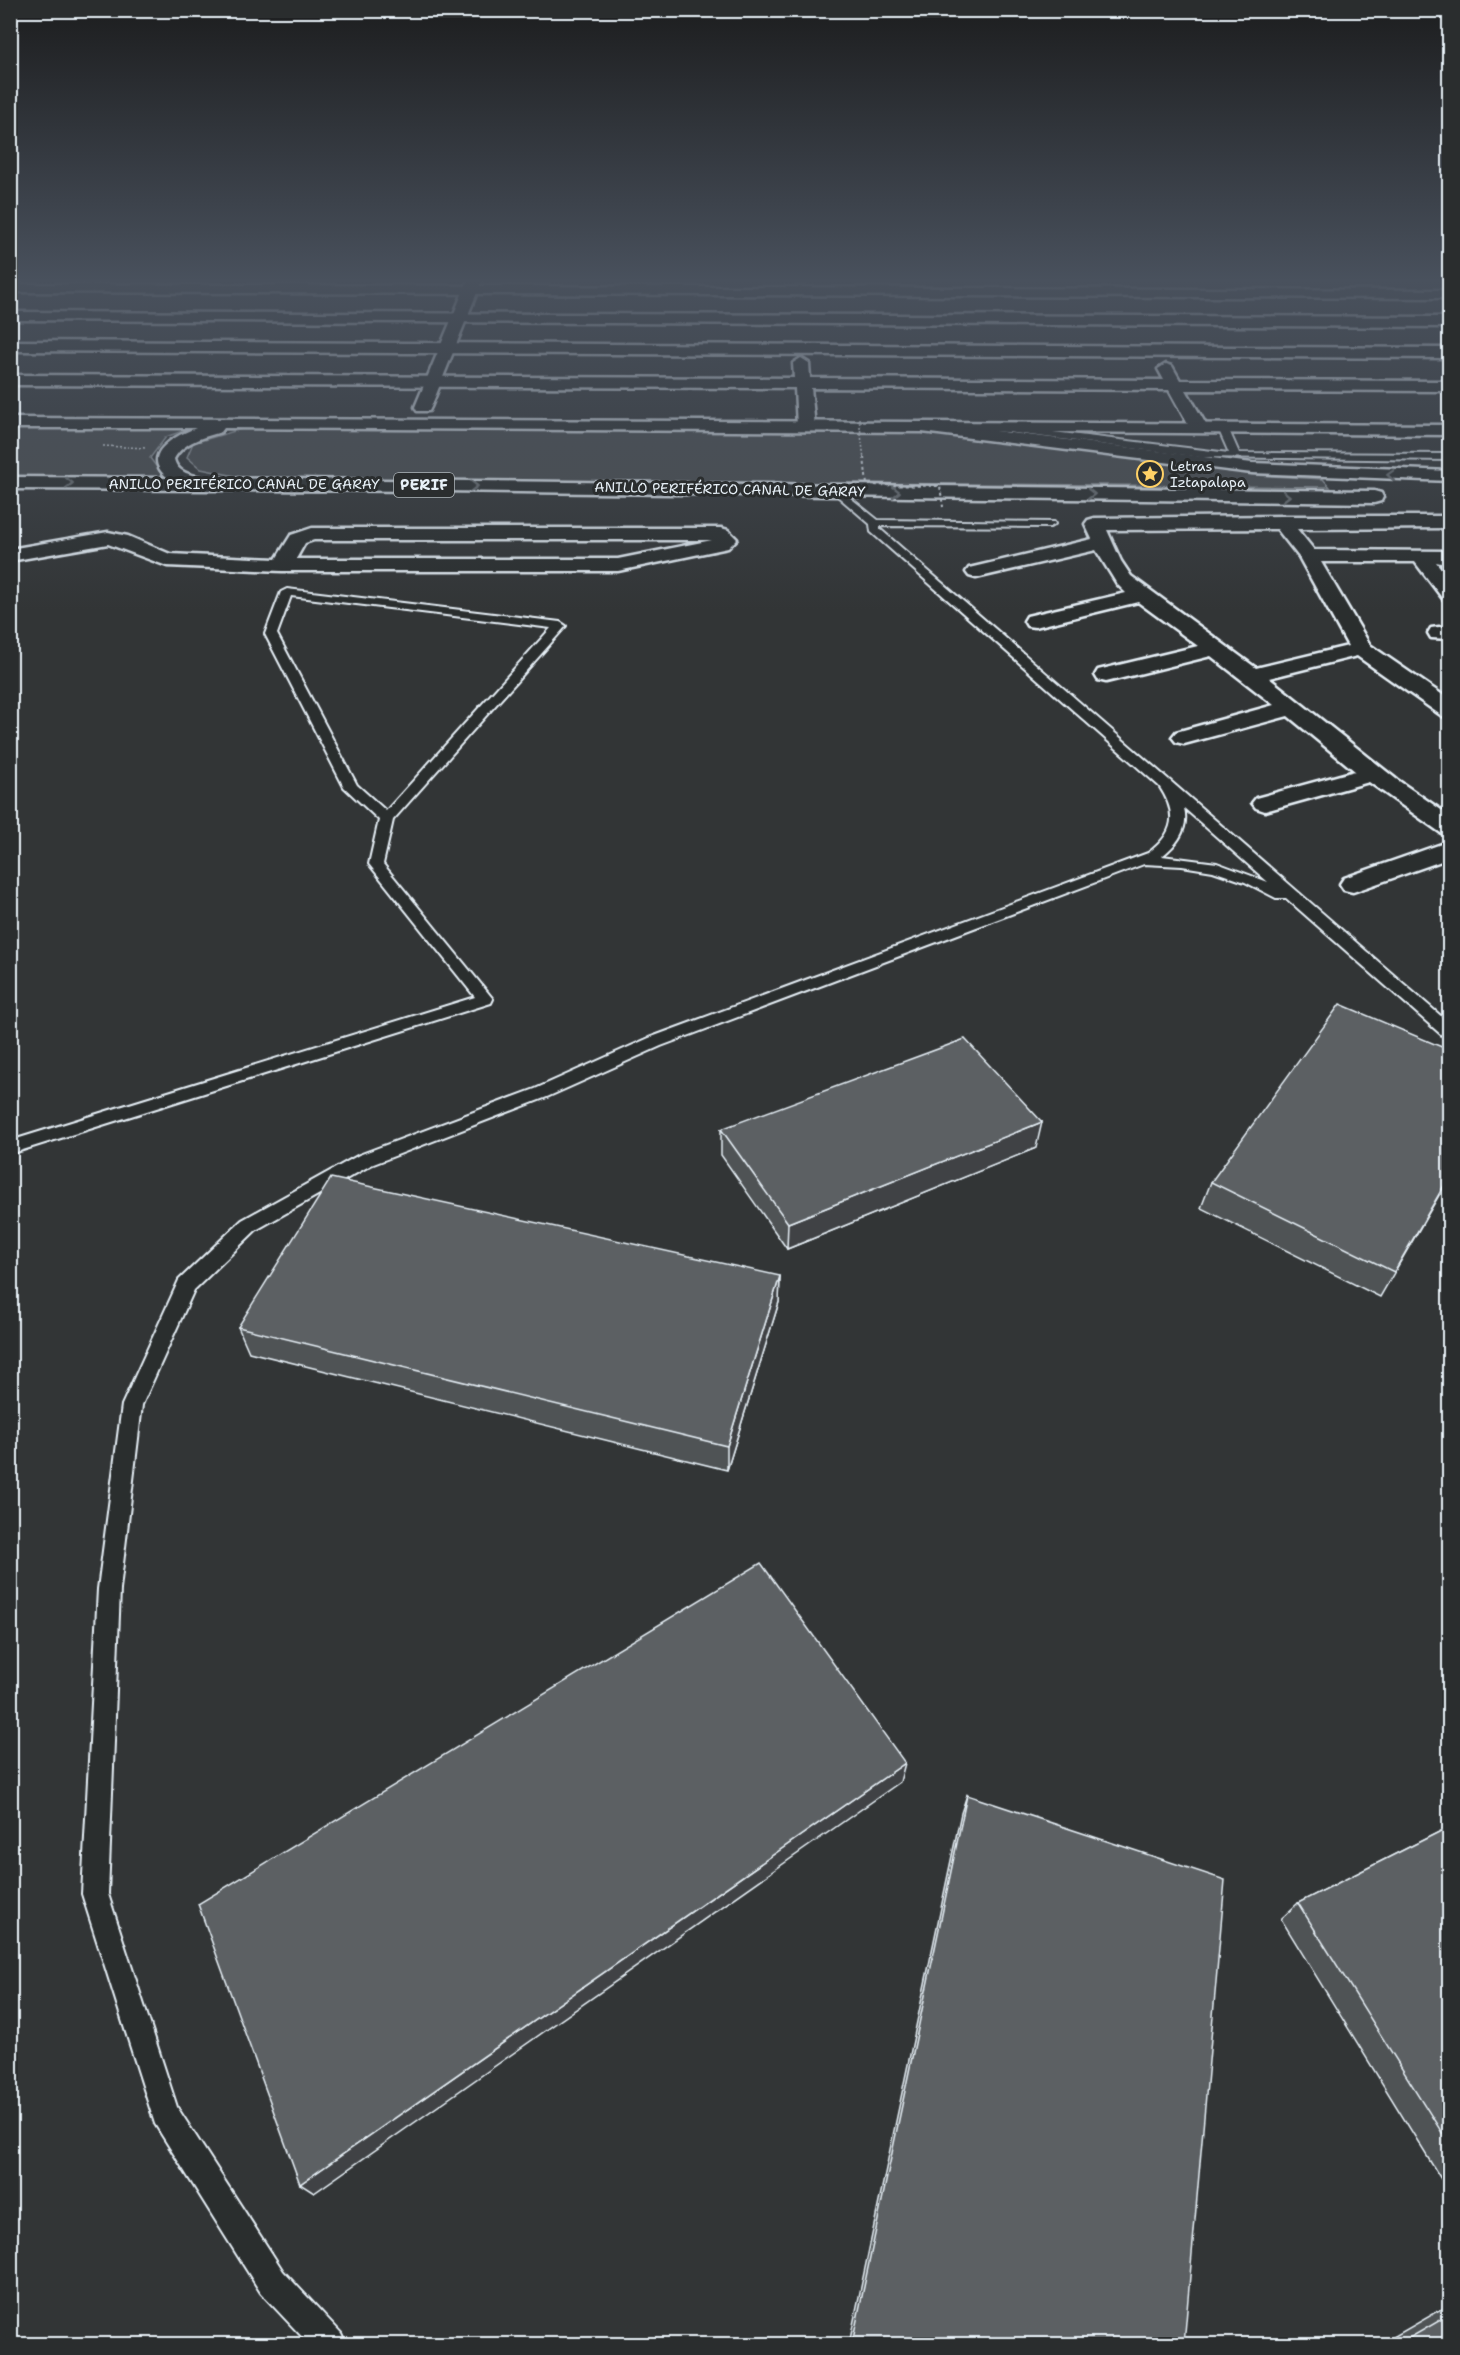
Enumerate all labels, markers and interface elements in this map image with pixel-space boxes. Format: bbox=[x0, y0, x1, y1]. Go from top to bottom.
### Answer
place label: Letras Iztapalapa bbox=[1170, 457, 1246, 491]
place icon: Letras Iztapalapa bbox=[1135, 459, 1165, 489]
one-way arrow bbox=[1387, 469, 1396, 481]
road number: PERIF bbox=[394, 473, 454, 497]
street label: ANILLO PERIFÉRICO CANAL DE GARAY bbox=[108, 475, 380, 493]
one-way arrow bbox=[64, 477, 73, 489]
street label: ANILLO PERIFÉRICO CANAL DE GARAY bbox=[594, 478, 866, 500]
one-way arrow bbox=[469, 479, 478, 492]
one-way arrow bbox=[892, 486, 901, 498]
one-way arrow bbox=[1087, 488, 1096, 500]
one-way arrow bbox=[1282, 490, 1291, 502]

